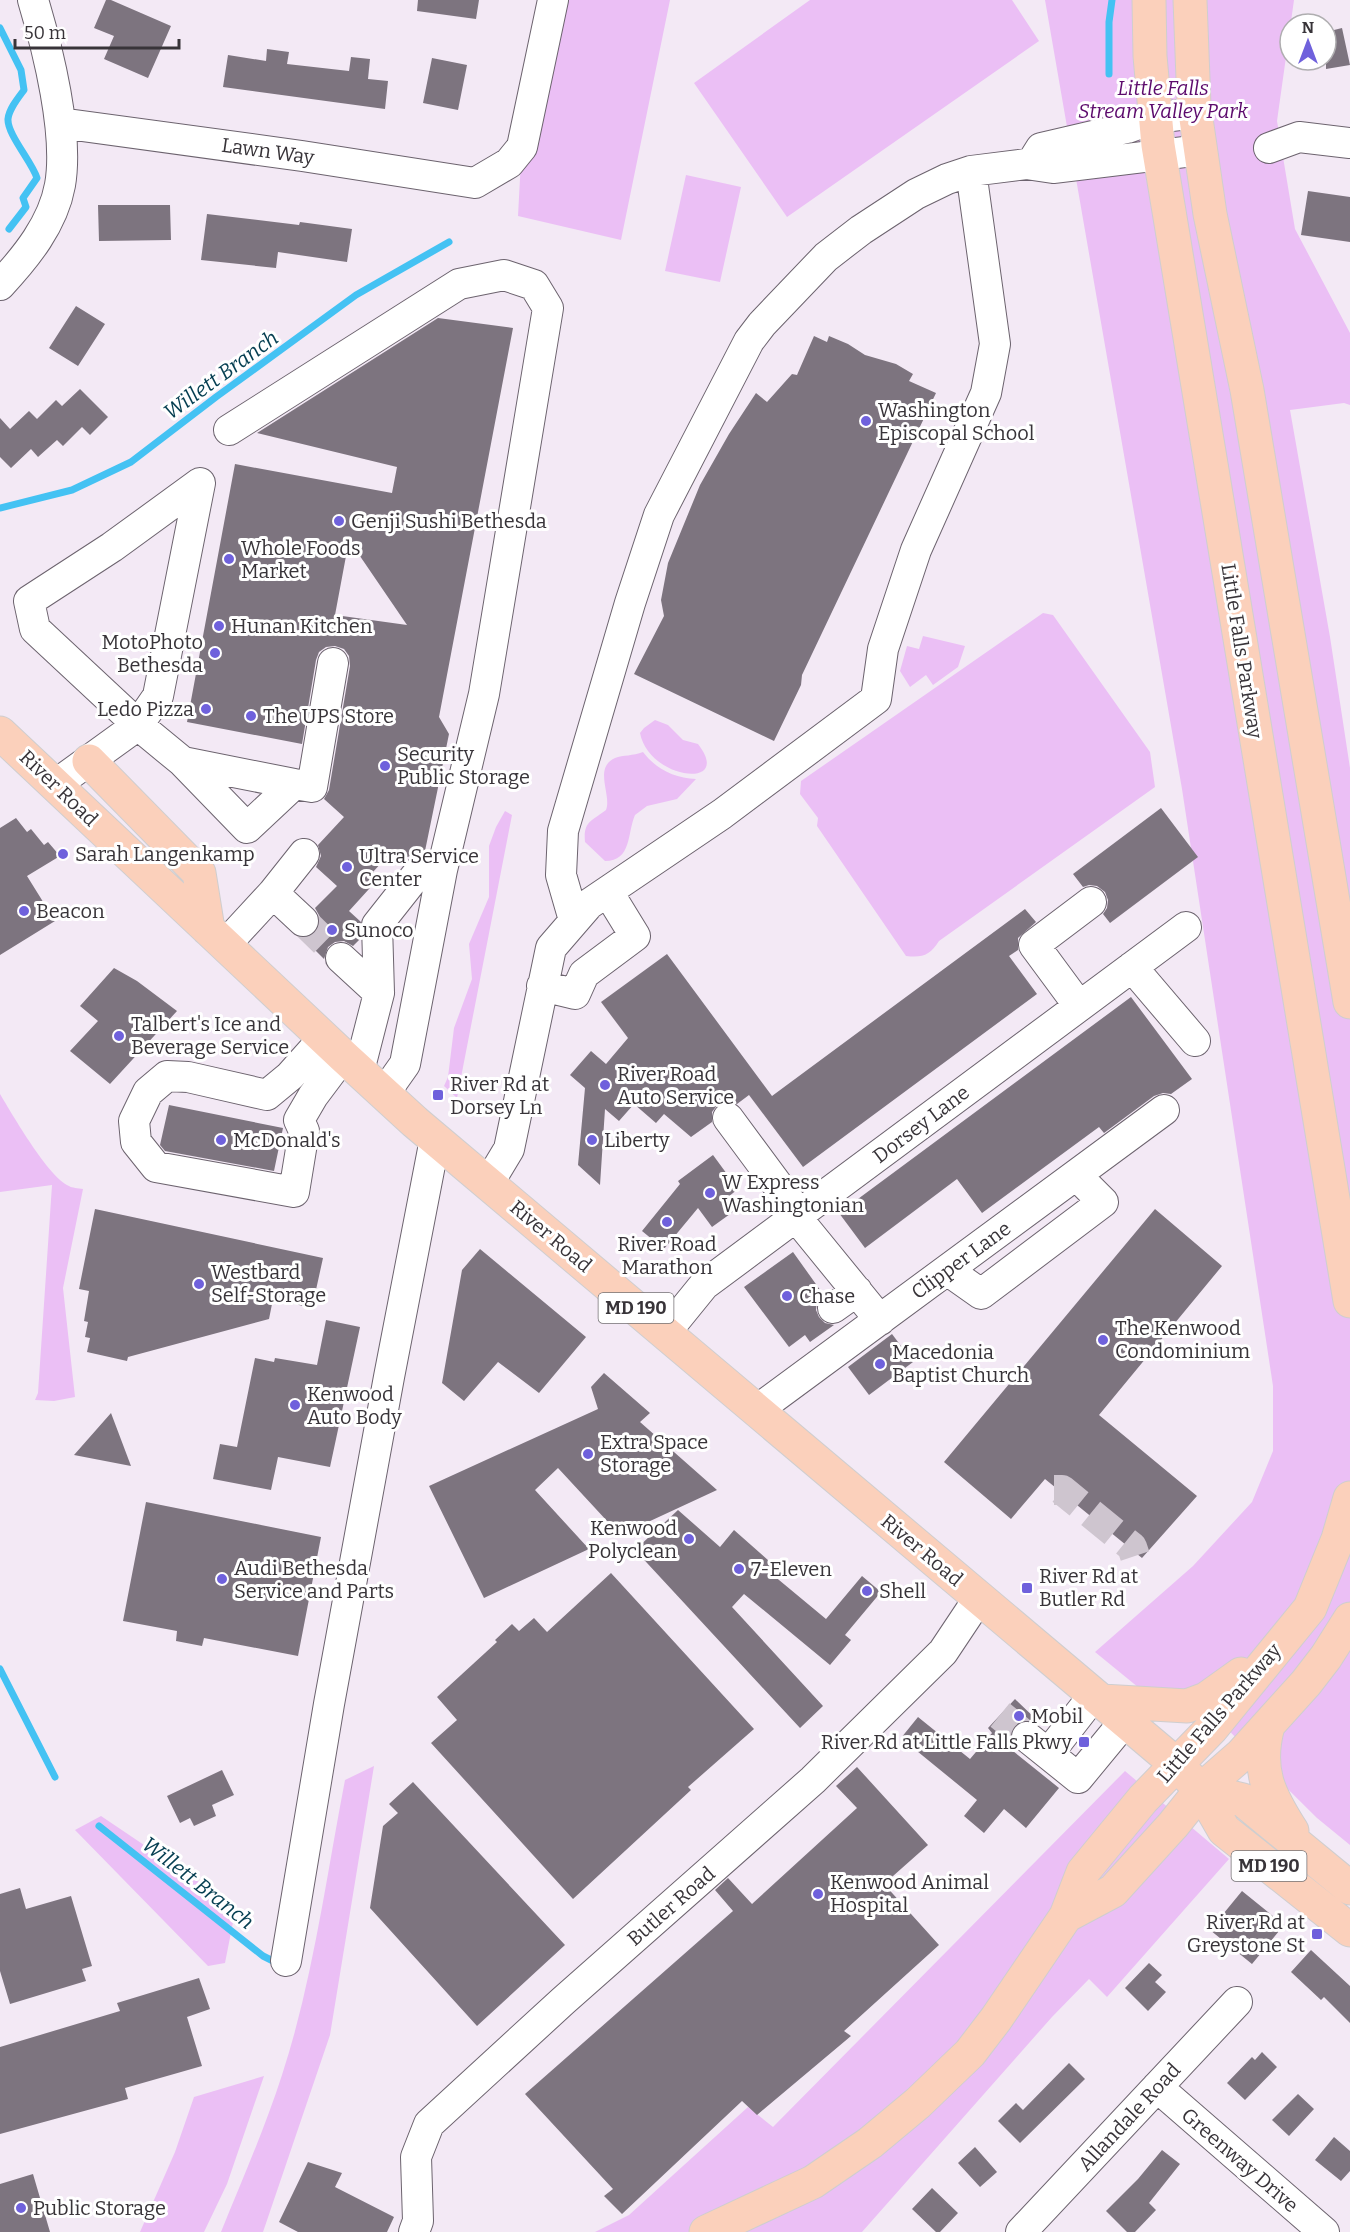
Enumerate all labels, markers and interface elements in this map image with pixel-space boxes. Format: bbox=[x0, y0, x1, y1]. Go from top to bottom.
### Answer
scale bar bbox=[15, 12, 178, 50]
north arrow bbox=[1278, 12, 1338, 72]
text: N bbox=[1302, 18, 1314, 37]
text: 50 m bbox=[24, 22, 66, 44]
park label: Little Falls Stream Valley Park bbox=[1078, 76, 1248, 123]
street label: Lawn Way bbox=[220, 133, 316, 169]
water label: Willett Branch bbox=[159, 325, 283, 425]
place label: Washington Episcopal School bbox=[878, 398, 1035, 445]
marker: Washington Episcopal School bbox=[859, 414, 873, 428]
place label: Genji Sushi Bethesda bbox=[351, 509, 547, 534]
marker: Genji Sushi Bethesda bbox=[332, 514, 346, 528]
place label: Whole Foods Market bbox=[241, 536, 361, 583]
marker: Whole Foods Market bbox=[222, 552, 236, 566]
street label: Little Falls Parkway bbox=[1216, 562, 1268, 741]
place label: Hunan Kitchen bbox=[231, 614, 373, 638]
marker: Hunan Kitchen bbox=[212, 619, 226, 633]
place label: MotoPhoto Bethesda bbox=[101, 630, 203, 677]
marker: MotoPhoto Bethesda bbox=[208, 646, 222, 660]
place label: Ledo Pizza bbox=[97, 697, 194, 721]
marker: Ledo Pizza bbox=[199, 702, 213, 716]
place label: The UPS Store bbox=[263, 704, 394, 728]
marker: The UPS Store bbox=[244, 709, 258, 723]
place label: Security Public Storage bbox=[397, 742, 530, 789]
street label: River Road bbox=[15, 745, 103, 831]
marker: Security Public Storage bbox=[378, 759, 392, 773]
place label: Sarah Langenkamp bbox=[75, 842, 255, 866]
place label: Ultra Service Center bbox=[359, 844, 479, 891]
marker: Sarah Langenkamp bbox=[56, 847, 70, 861]
marker: Ultra Service Center bbox=[340, 860, 354, 874]
place label: Beacon bbox=[36, 899, 105, 923]
marker: Beacon bbox=[17, 904, 31, 918]
place label: Sunoco bbox=[344, 918, 414, 942]
marker: Sunoco bbox=[325, 923, 339, 937]
place label: Talbert's Ice and Beverage Service bbox=[131, 1012, 289, 1059]
marker: Talbert's Ice and Beverage Service bbox=[112, 1029, 126, 1043]
place label: River Road Auto Service bbox=[617, 1062, 734, 1109]
place label: River Rd at Dorsey Ln bbox=[450, 1072, 549, 1119]
marker: River Road Auto Service bbox=[598, 1078, 612, 1092]
street label: Dorsey Lane bbox=[868, 1080, 974, 1168]
marker: River Rd at Dorsey Ln bbox=[431, 1088, 445, 1102]
place label: McDonald's bbox=[233, 1128, 340, 1152]
place label: Liberty bbox=[604, 1128, 670, 1152]
marker: McDonald's bbox=[214, 1133, 228, 1147]
marker: Liberty bbox=[585, 1133, 599, 1147]
place label: W Express Washingtonian bbox=[722, 1170, 864, 1217]
marker: W Express Washingtonian bbox=[703, 1186, 717, 1200]
street label: River Road bbox=[505, 1195, 597, 1277]
marker: River Road Marathon bbox=[660, 1215, 674, 1229]
street label: Clipper Lane bbox=[907, 1216, 1015, 1304]
place label: River Road Marathon bbox=[617, 1232, 717, 1279]
place label: Westbard Self-Storage bbox=[211, 1260, 326, 1307]
marker: Westbard Self-Storage bbox=[192, 1277, 206, 1291]
place label: Chase bbox=[799, 1284, 855, 1308]
marker: Chase bbox=[780, 1289, 794, 1303]
road number: MD 190 bbox=[598, 1293, 674, 1323]
place label: The Kenwood Condominium bbox=[1115, 1316, 1250, 1363]
marker: The Kenwood Condominium bbox=[1096, 1333, 1110, 1347]
place label: Macedonia Baptist Church bbox=[892, 1340, 1030, 1387]
marker: Macedonia Baptist Church bbox=[873, 1357, 887, 1371]
place label: Kenwood Auto Body bbox=[307, 1382, 402, 1429]
marker: Kenwood Auto Body bbox=[288, 1398, 302, 1412]
place label: Extra Space Storage bbox=[600, 1430, 708, 1477]
marker: Extra Space Storage bbox=[581, 1447, 595, 1461]
street label: River Road bbox=[876, 1509, 968, 1591]
place label: Kenwood Polyclean bbox=[588, 1516, 677, 1563]
marker: Kenwood Polyclean bbox=[682, 1532, 696, 1546]
place label: Audi Bethesda Service and Parts bbox=[234, 1556, 394, 1603]
place label: 7-Eleven bbox=[751, 1557, 832, 1581]
marker: 7-Eleven bbox=[732, 1562, 746, 1576]
place label: River Rd at Butler Rd bbox=[1039, 1564, 1138, 1611]
marker: Audi Bethesda Service and Parts bbox=[215, 1572, 229, 1586]
place label: Shell bbox=[879, 1579, 926, 1603]
marker: River Rd at Butler Rd bbox=[1020, 1581, 1034, 1595]
marker: Shell bbox=[860, 1584, 874, 1598]
street label: Little Falls Parkway bbox=[1152, 1638, 1286, 1788]
place label: Mobil bbox=[1031, 1704, 1084, 1728]
marker: Mobil bbox=[1012, 1709, 1026, 1723]
place label: River Rd at Little Falls Pkwy bbox=[821, 1730, 1072, 1754]
marker: River Rd at Little Falls Pkwy bbox=[1077, 1735, 1091, 1749]
water label: Willett Branch bbox=[137, 1831, 259, 1935]
road number: MD 190 bbox=[1232, 1851, 1306, 1881]
street label: Butler Road bbox=[622, 1861, 720, 1951]
place label: Kenwood Animal Hospital bbox=[830, 1870, 989, 1917]
marker: Kenwood Animal Hospital bbox=[811, 1887, 825, 1901]
place label: River Rd at Greystone St bbox=[1187, 1910, 1305, 1957]
marker: River Rd at Greystone St bbox=[1310, 1927, 1324, 1941]
street label: Allandale Road bbox=[1073, 2058, 1185, 2176]
street label: Greenway Drive bbox=[1177, 2103, 1303, 2217]
place label: Public Storage bbox=[33, 2196, 166, 2220]
marker: Public Storage bbox=[14, 2201, 28, 2215]

